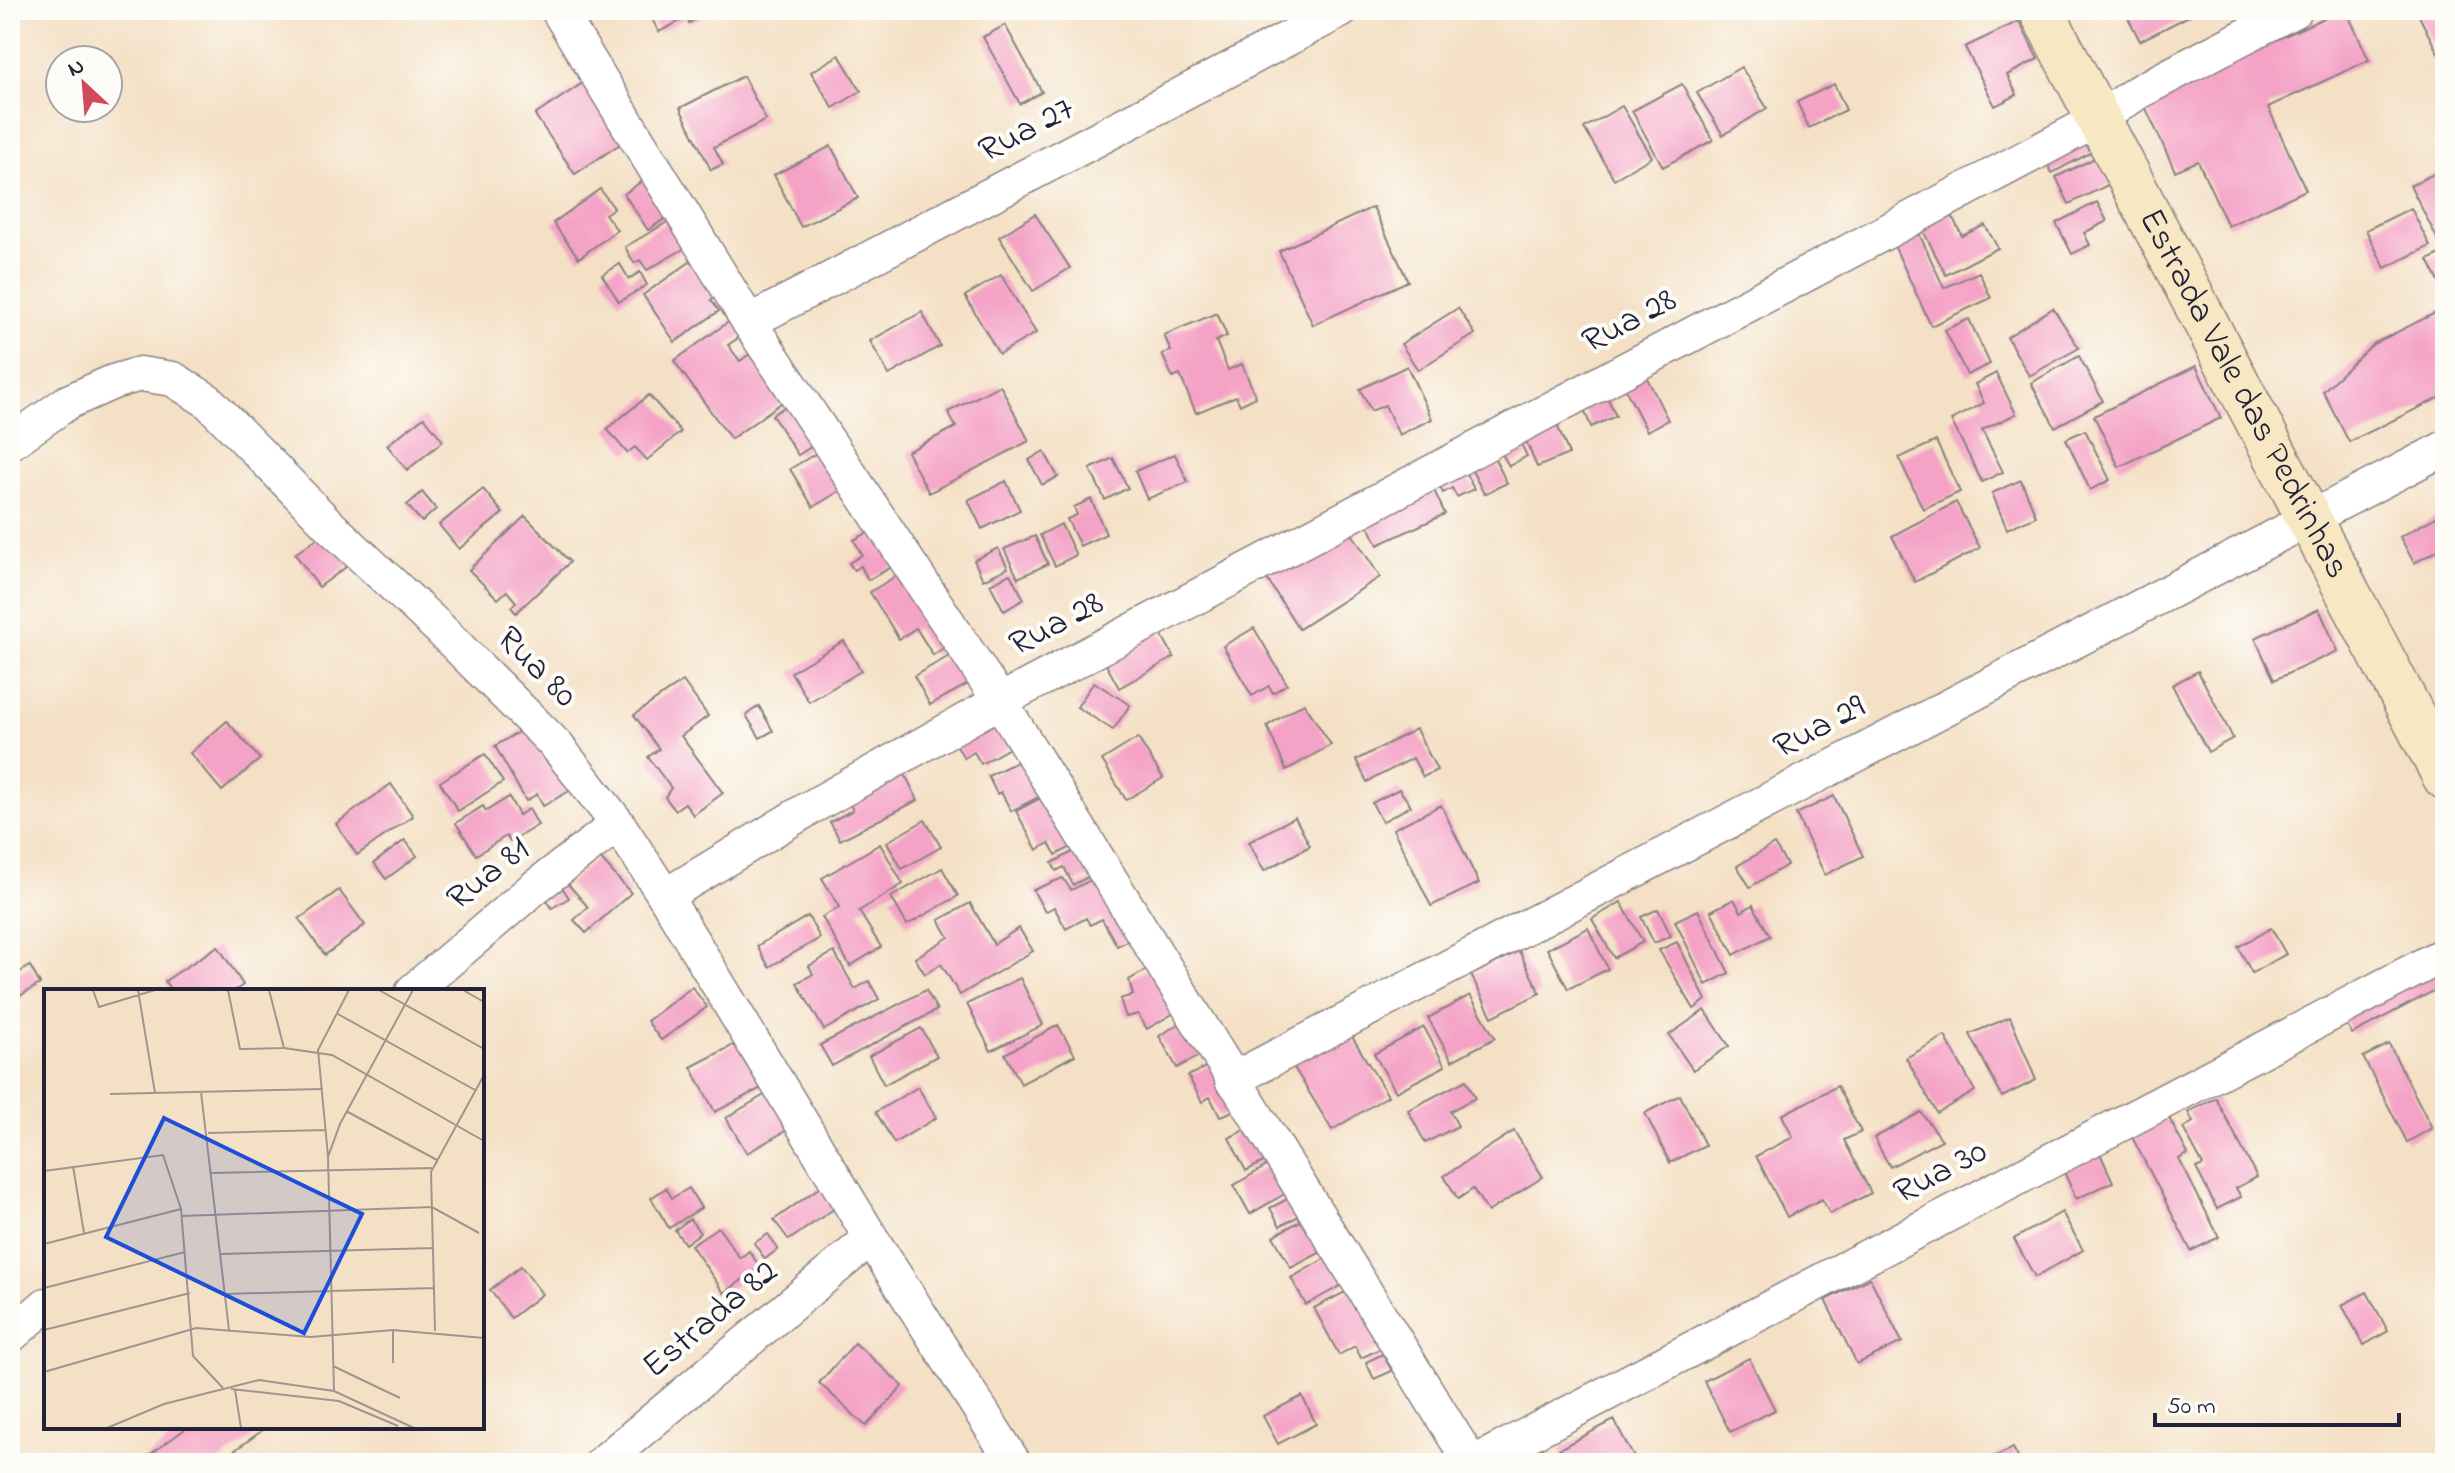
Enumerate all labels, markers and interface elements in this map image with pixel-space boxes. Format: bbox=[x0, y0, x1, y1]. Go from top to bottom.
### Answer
north arrow bbox=[44, 44, 124, 124]
text: N bbox=[63, 51, 90, 86]
street label: Rua 27 bbox=[970, 84, 1084, 178]
street label: Estrada Vale das Pedrinhas bbox=[2124, 200, 2363, 588]
street label: Rua 28 bbox=[1573, 275, 1687, 369]
street label: Rua 28 bbox=[1000, 578, 1114, 672]
street label: Rua 80 bbox=[483, 615, 589, 721]
street label: Rua 29 bbox=[1764, 682, 1876, 774]
street label: Rua 81 bbox=[436, 825, 542, 925]
inset map bbox=[44, 989, 484, 1429]
street label: Rua 30 bbox=[1885, 1126, 1997, 1220]
street label: Estrada 82 bbox=[632, 1247, 790, 1393]
scale bar bbox=[2155, 1377, 2399, 1427]
text: 50 m bbox=[2167, 1390, 2216, 1425]

